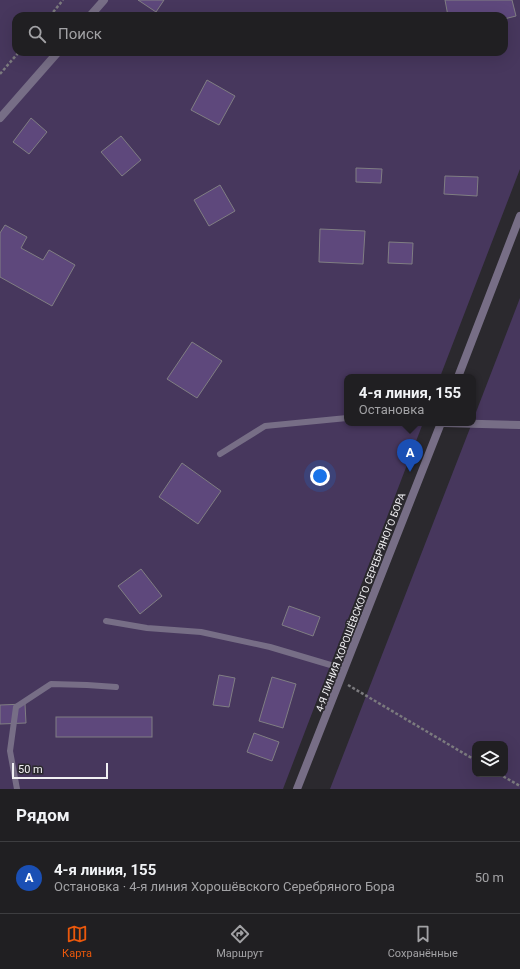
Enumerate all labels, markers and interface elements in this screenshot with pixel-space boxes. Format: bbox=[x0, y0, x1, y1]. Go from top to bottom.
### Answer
search box bbox=[12, 12, 508, 56]
icon: search bbox=[26, 23, 48, 45]
text: Поиск bbox=[58, 25, 102, 43]
popup bbox=[344, 374, 476, 426]
text: 4-я линия, 155 bbox=[359, 384, 461, 402]
text: Остановка bbox=[359, 402, 424, 417]
pin: A bbox=[397, 439, 423, 472]
your location bbox=[310, 466, 330, 486]
street label: 4-Я ЛИНИЯ ХОРОШЁВСКОГО СЕРЕБРЯНОГО БОРА bbox=[313, 490, 408, 713]
map controls bbox=[472, 741, 508, 777]
button: layers bbox=[472, 741, 508, 777]
scale bar bbox=[12, 761, 108, 780]
text: 50 m bbox=[18, 763, 43, 776]
text: Рядом bbox=[16, 805, 70, 825]
text: 4-я линия, 155 bbox=[54, 861, 156, 879]
text: A bbox=[25, 870, 33, 885]
text: 50 m bbox=[475, 870, 504, 885]
text: Остановка · 4-я линия Хорошёвского Серебряного Бора bbox=[54, 879, 395, 894]
tab: Карта bbox=[62, 923, 92, 960]
tab: Маршрут bbox=[216, 923, 264, 960]
tab: Сохранённые bbox=[388, 923, 458, 960]

